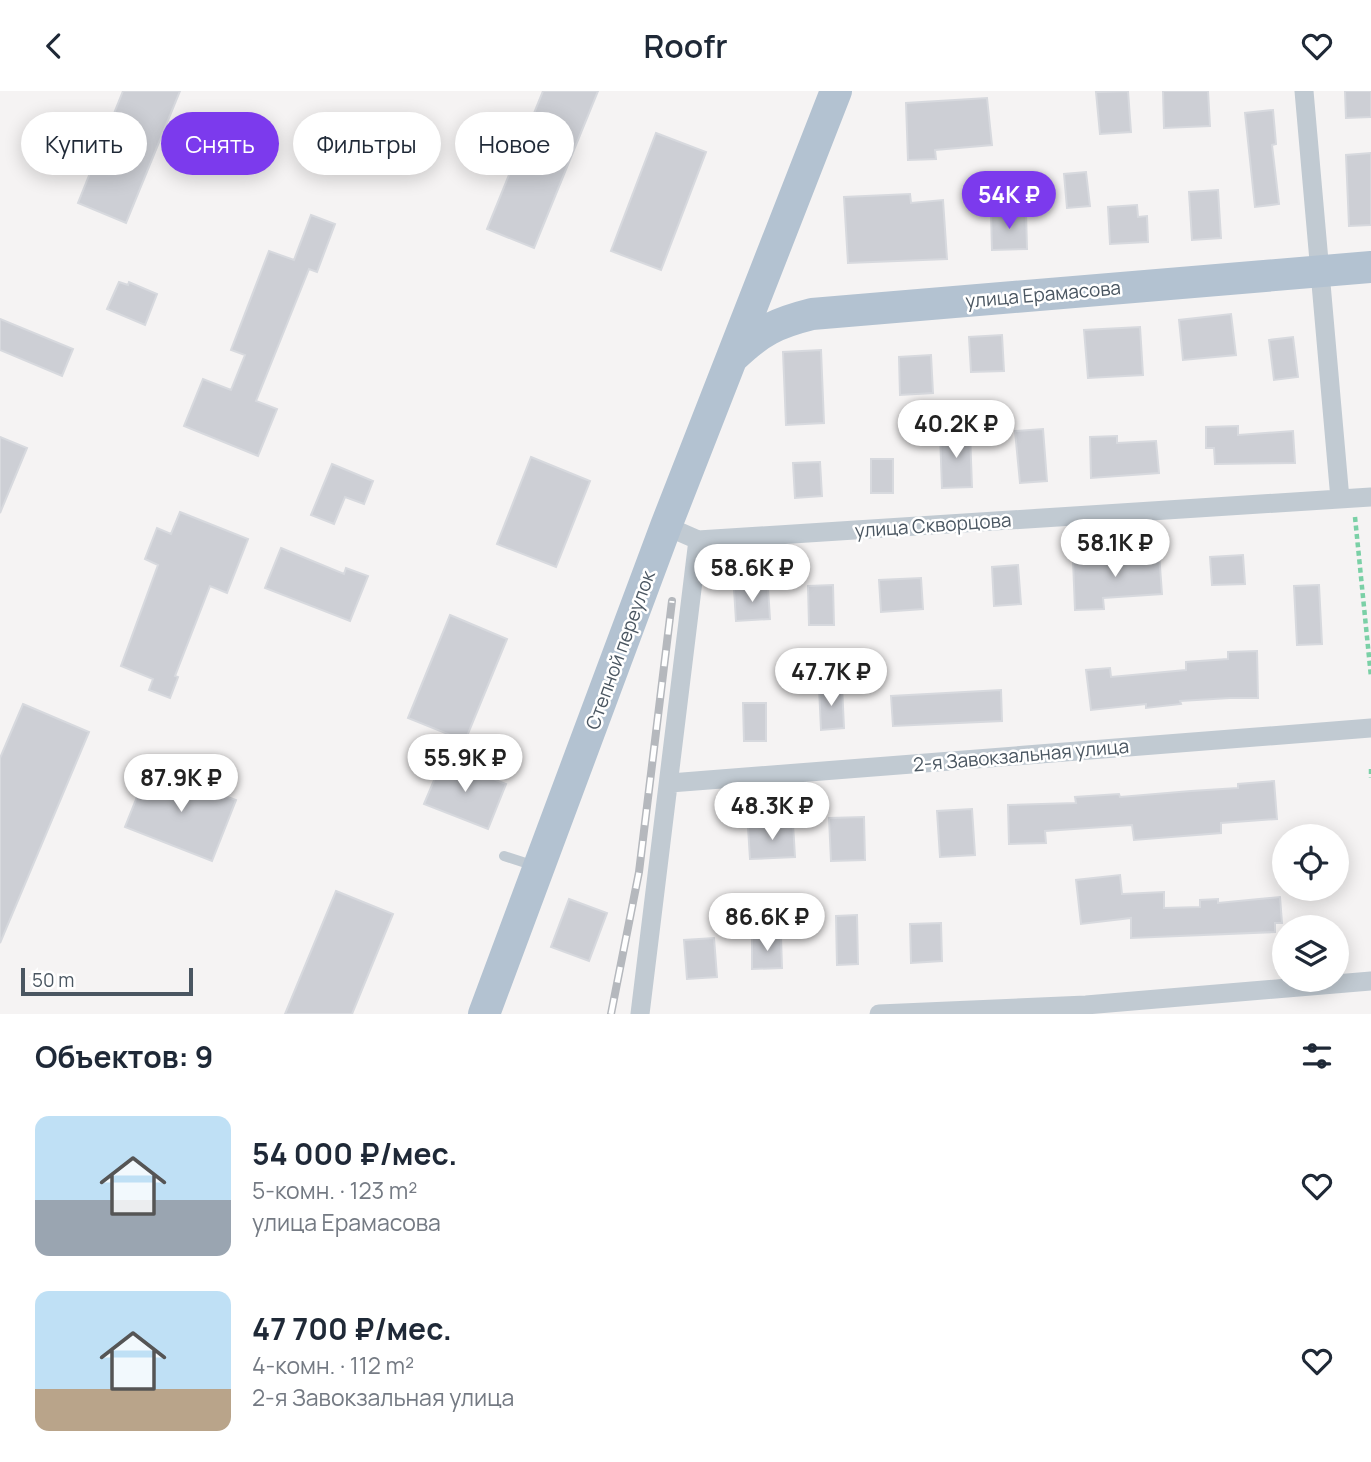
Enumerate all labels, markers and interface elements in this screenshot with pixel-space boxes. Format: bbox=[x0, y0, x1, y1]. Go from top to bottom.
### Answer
text: Roofr bbox=[643, 24, 728, 68]
icon: back bbox=[35, 27, 73, 65]
icon: heart bbox=[1298, 27, 1336, 65]
chip: Купить bbox=[21, 112, 147, 175]
chip: Снять bbox=[161, 112, 279, 175]
chip: Фильтры bbox=[293, 112, 441, 175]
chip: Новое bbox=[455, 112, 574, 175]
pin: 54K ₽ bbox=[960, 171, 1058, 231]
text: 54K ₽ bbox=[978, 178, 1040, 210]
street label: улица Ерамасова bbox=[964, 274, 1122, 314]
pin: 40.2K ₽ bbox=[891, 401, 1021, 460]
text: 40.2K ₽ bbox=[914, 407, 998, 439]
street label: улица Скворцова bbox=[854, 507, 1012, 543]
pin: 58.1K ₽ bbox=[1050, 519, 1180, 579]
text: 58.1K ₽ bbox=[1077, 526, 1153, 558]
pin: 58.6K ₽ bbox=[687, 545, 817, 604]
text: 58.6K ₽ bbox=[710, 551, 794, 583]
street label: Степной переулок bbox=[579, 566, 661, 733]
pin: 47.7K ₽ bbox=[766, 649, 896, 708]
text: 47.7K ₽ bbox=[791, 655, 871, 687]
street label: 2-я Завокзальная улица bbox=[912, 733, 1130, 777]
pin: 55.9K ₽ bbox=[400, 735, 530, 794]
text: 55.9K ₽ bbox=[423, 741, 507, 773]
pin: 87.9K ₽ bbox=[116, 755, 246, 814]
text: 87.9K ₽ bbox=[140, 761, 222, 793]
pin: 48.3K ₽ bbox=[707, 783, 837, 842]
text: 48.3K ₽ bbox=[730, 789, 814, 821]
map controls bbox=[1272, 824, 1349, 992]
button: locate bbox=[1272, 824, 1349, 901]
pin: 86.6K ₽ bbox=[702, 893, 832, 953]
text: 86.6K ₽ bbox=[725, 900, 809, 932]
button: layers bbox=[1272, 915, 1349, 992]
scale bar bbox=[21, 965, 192, 997]
text: 50 m bbox=[32, 967, 74, 993]
text: Объектов: 9 bbox=[35, 1036, 213, 1077]
icon: filters bbox=[1298, 1037, 1336, 1075]
text: 54 000 ₽/мес. bbox=[252, 1133, 457, 1174]
icon: home bbox=[91, 1144, 175, 1228]
icon: heart bbox=[1298, 1167, 1336, 1205]
text: 5-комн. · 123 m² bbox=[252, 1174, 418, 1206]
text: улица Ерамасова bbox=[252, 1206, 441, 1238]
text: 47 700 ₽/мес. bbox=[252, 1308, 452, 1349]
icon: home bbox=[91, 1319, 175, 1403]
icon: heart bbox=[1298, 1342, 1336, 1380]
text: 4-комн. · 112 m² bbox=[252, 1349, 414, 1381]
text: 2-я Завокзальная улица bbox=[252, 1381, 514, 1413]

